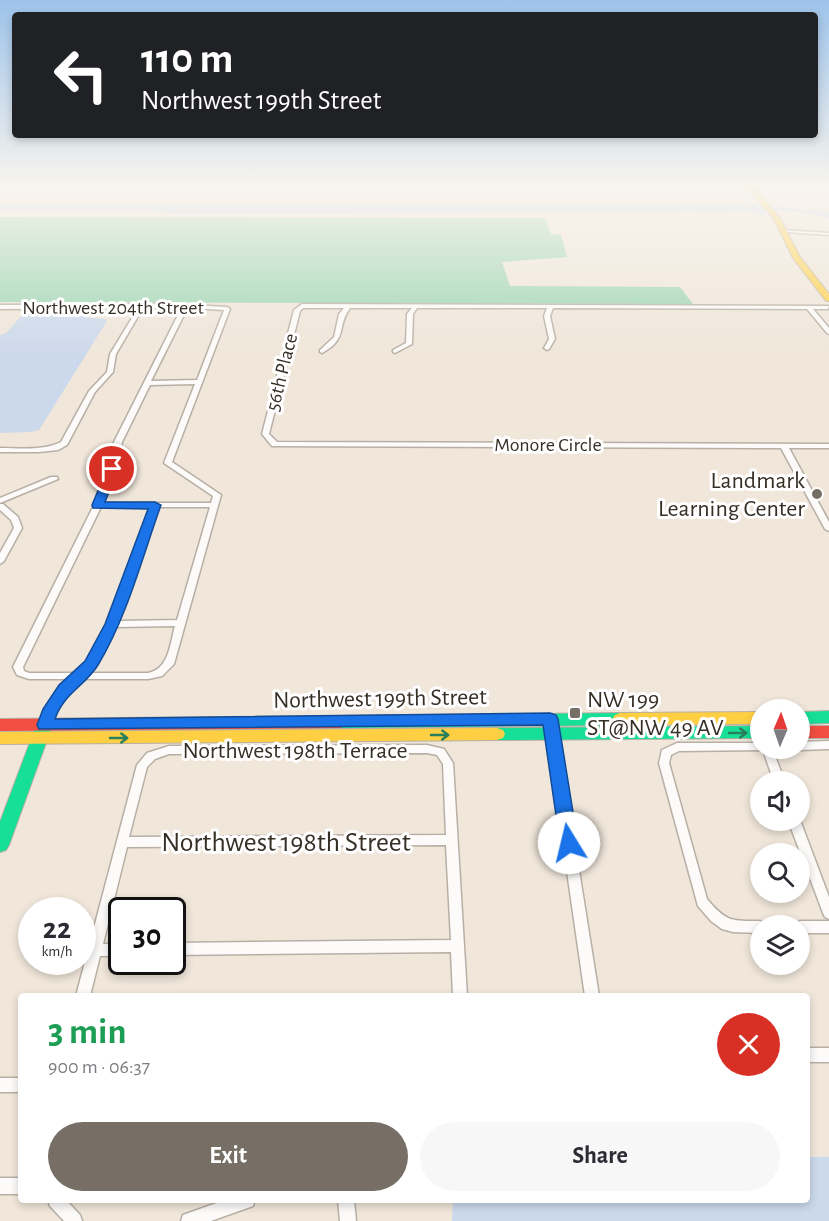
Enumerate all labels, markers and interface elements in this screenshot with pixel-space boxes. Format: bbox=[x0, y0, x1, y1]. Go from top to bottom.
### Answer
icon: left bbox=[42, 36, 120, 114]
text: 110 m bbox=[141, 38, 233, 80]
text: Northwest 199th Street bbox=[141, 87, 381, 114]
street label: Northwest 204th Street bbox=[22, 298, 204, 318]
street label: 56th Place bbox=[263, 331, 301, 413]
street label: Monore Circle bbox=[494, 435, 602, 455]
pin bbox=[86, 443, 137, 494]
icon: arrive bbox=[95, 452, 128, 485]
place label: Landmark Learning Center bbox=[658, 469, 805, 521]
marker: Landmark Learning Center bbox=[810, 487, 824, 501]
street label: Northwest 199th Street bbox=[273, 685, 487, 713]
place label: NW 199 ST@NW 49 AV bbox=[587, 688, 724, 740]
north arrow bbox=[750, 699, 810, 759]
map controls bbox=[750, 699, 810, 975]
marker: NW 199 ST@NW 49 AV bbox=[568, 706, 582, 720]
one-way arrow bbox=[727, 727, 747, 739]
one-way arrow bbox=[430, 729, 450, 741]
one-way arrow bbox=[109, 732, 129, 744]
street label: Northwest 198th Terrace bbox=[182, 739, 408, 763]
button: sound bbox=[750, 771, 810, 831]
position arrow bbox=[537, 811, 601, 875]
street label: Northwest 198th Street bbox=[161, 829, 411, 857]
button: search bbox=[750, 843, 810, 903]
speed limit sign: 30 bbox=[108, 897, 186, 975]
text: 22 bbox=[43, 914, 71, 944]
button: layers bbox=[750, 915, 810, 975]
text: km/h bbox=[42, 944, 72, 959]
button: close bbox=[717, 1013, 780, 1076]
text: 3 min bbox=[48, 1014, 126, 1050]
text: 900 m · 06:37 bbox=[48, 1057, 150, 1077]
button: Exit bbox=[48, 1122, 408, 1191]
button: Share bbox=[420, 1122, 780, 1191]

